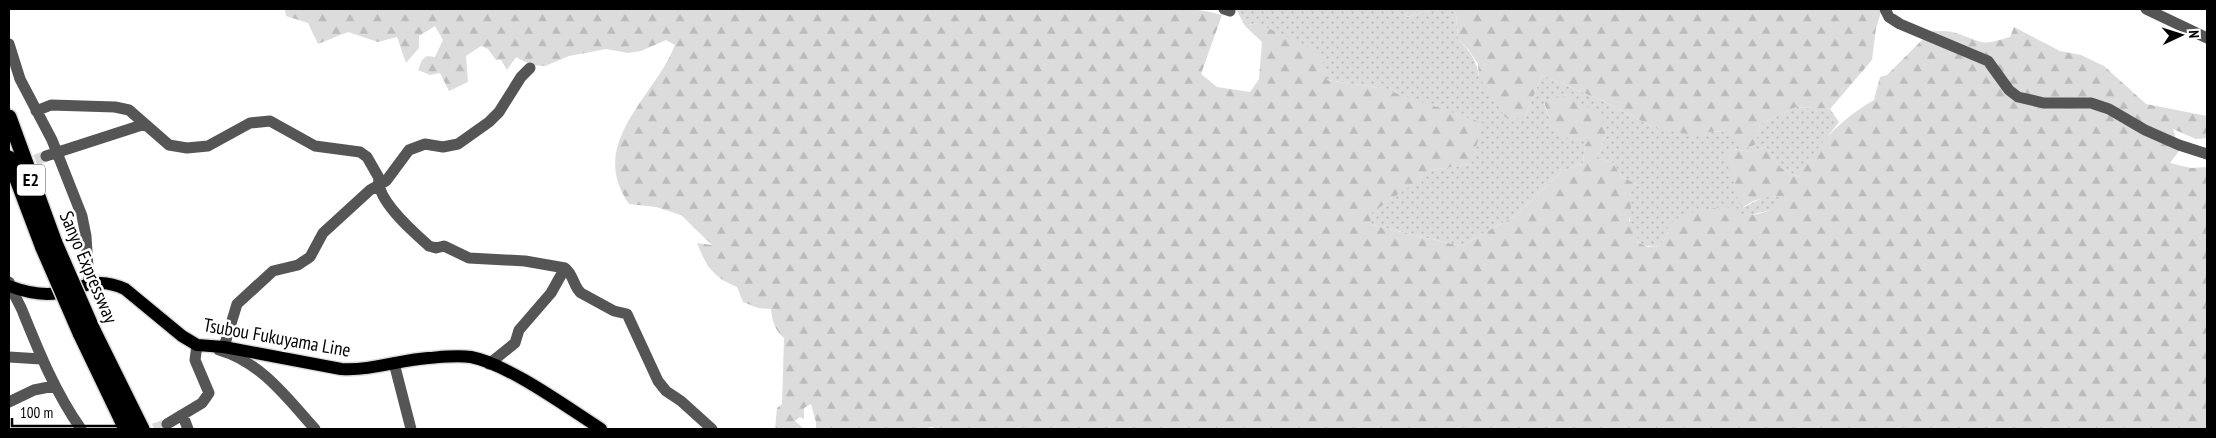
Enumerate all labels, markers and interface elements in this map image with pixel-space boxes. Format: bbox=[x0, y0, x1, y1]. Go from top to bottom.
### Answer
north arrow bbox=[2156, 10, 2206, 60]
text: N bbox=[2185, 30, 2203, 38]
road number: E2 bbox=[17, 164, 45, 196]
street label: Sanyo Expressway bbox=[55, 207, 124, 327]
street label: Tsubou Fukuyama Line bbox=[202, 312, 353, 362]
scale bar bbox=[12, 396, 130, 428]
text: 100 m bbox=[20, 403, 53, 422]

